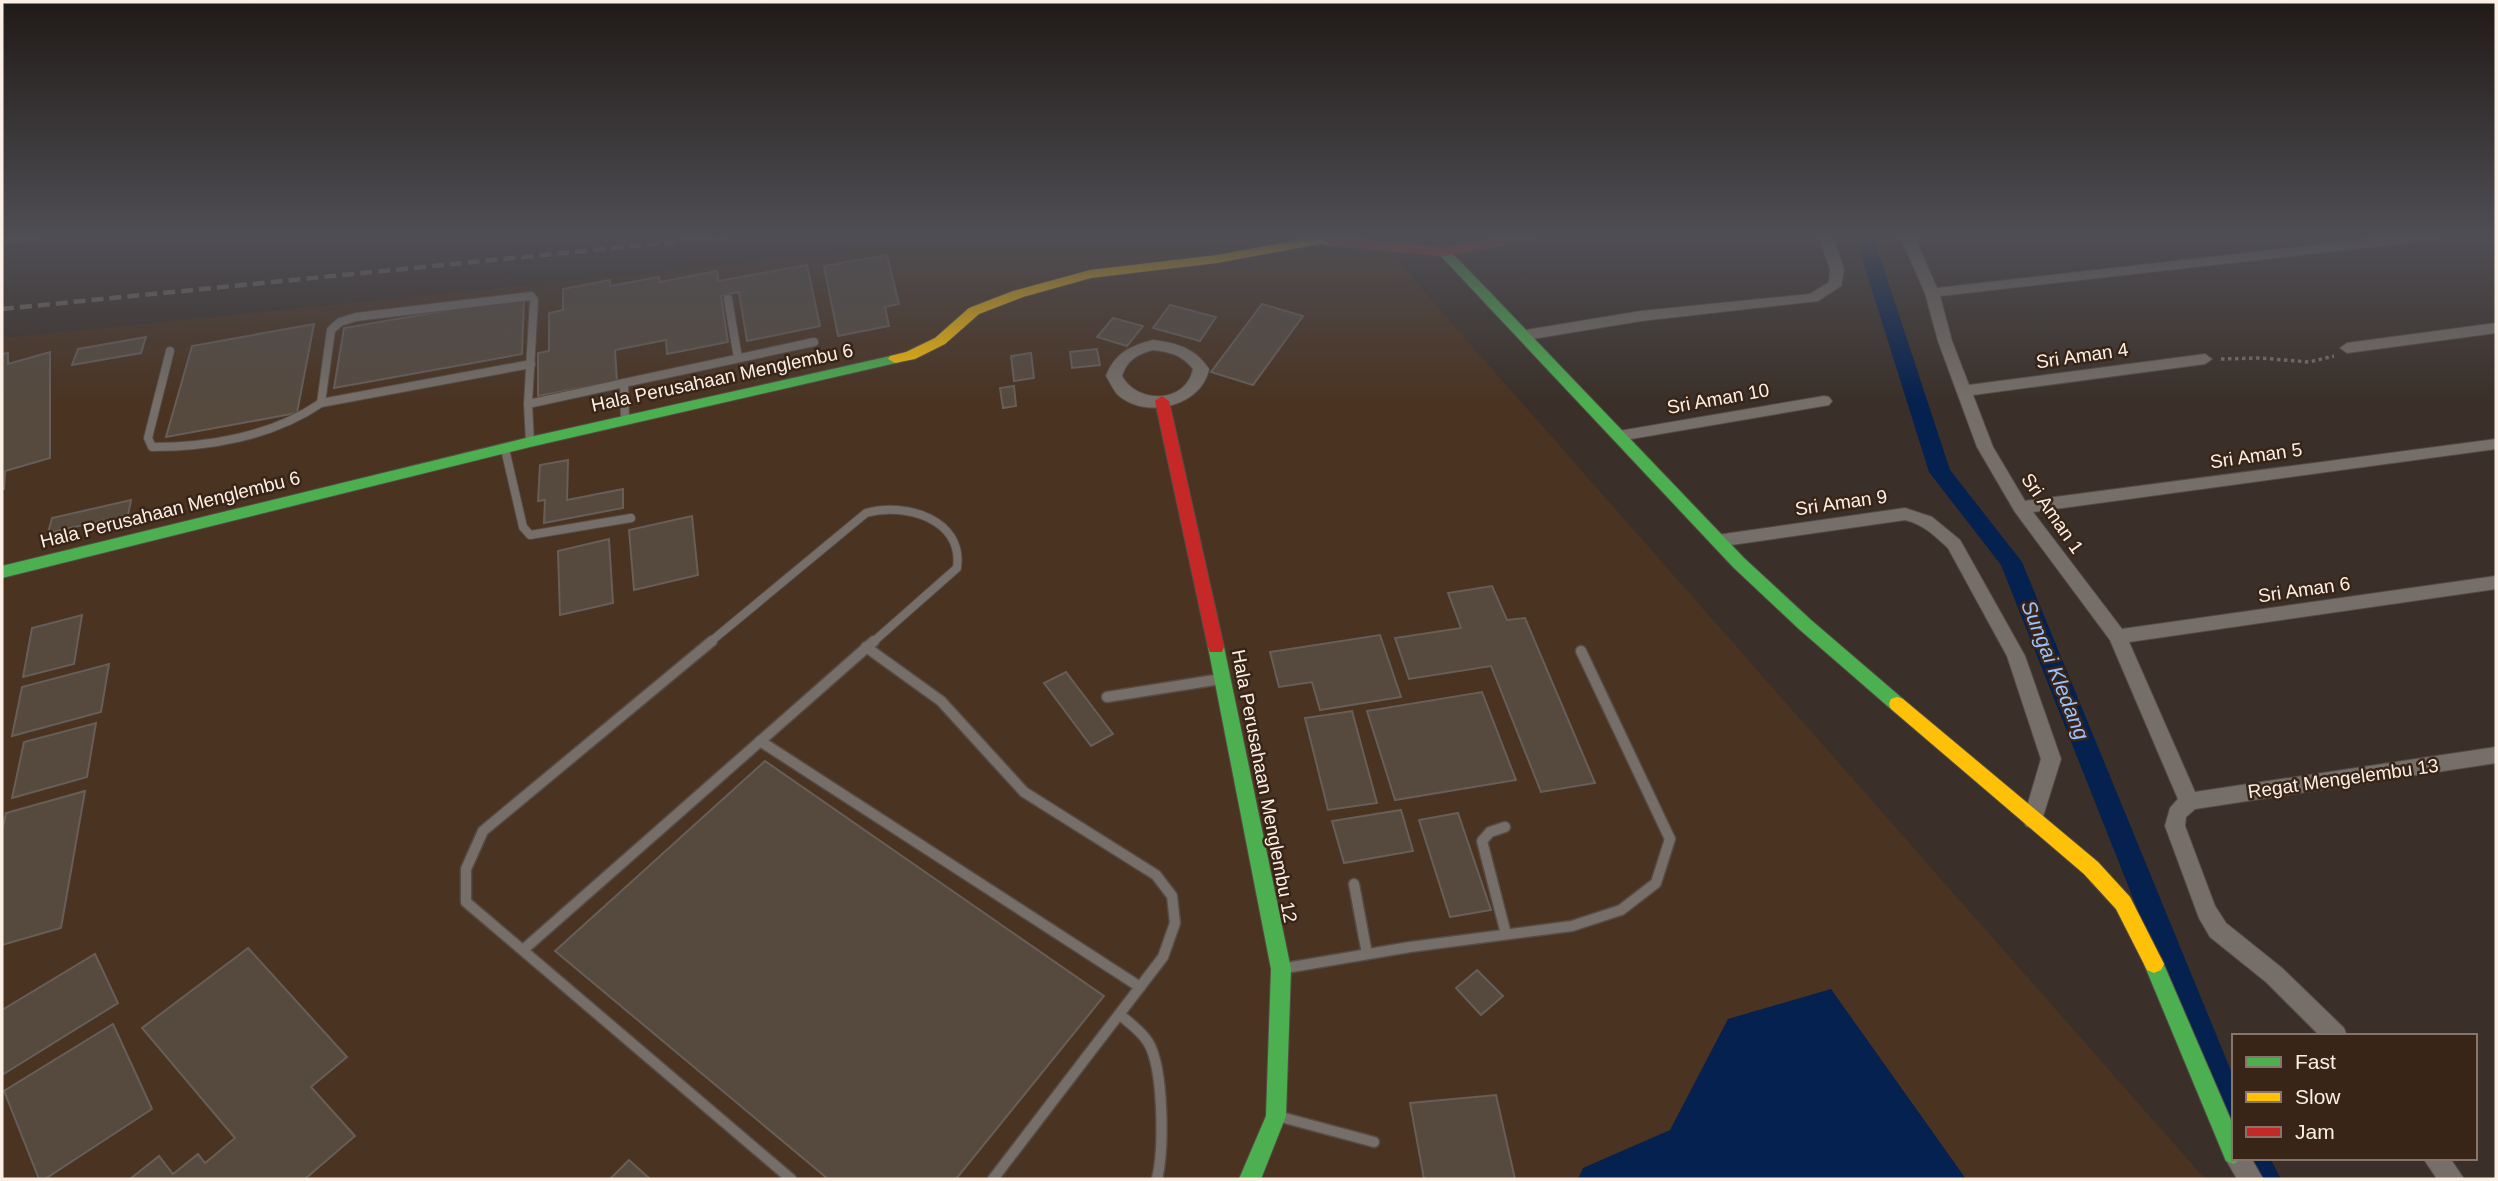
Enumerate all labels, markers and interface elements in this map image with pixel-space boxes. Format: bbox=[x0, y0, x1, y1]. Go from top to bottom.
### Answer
street label: Hala Perusahaan Menglembu 6 bbox=[589, 339, 855, 416]
street label: Sri Aman 4 bbox=[2035, 339, 2130, 372]
street label: Sri Aman 10 bbox=[1665, 379, 1771, 418]
street label: Sri Aman 5 bbox=[2209, 439, 2304, 472]
street label: Hala Perusahaan Menglembu 6 bbox=[38, 467, 302, 552]
street label: Sri Aman 1 bbox=[2017, 469, 2088, 557]
street label: Sri Aman 9 bbox=[1794, 486, 1889, 519]
street label: Sri Aman 6 bbox=[2257, 573, 2352, 606]
water label: Sungai Kledang bbox=[2017, 597, 2094, 743]
street label: Hala Perusahaan Menglembu 12 bbox=[1228, 648, 1301, 924]
street label: Regat Mengelembu 13 bbox=[2246, 755, 2440, 802]
legend bbox=[2232, 1034, 2477, 1160]
text: Fast bbox=[2295, 1050, 2336, 1073]
text: Slow bbox=[2295, 1085, 2341, 1108]
text: Jam bbox=[2295, 1120, 2335, 1143]

